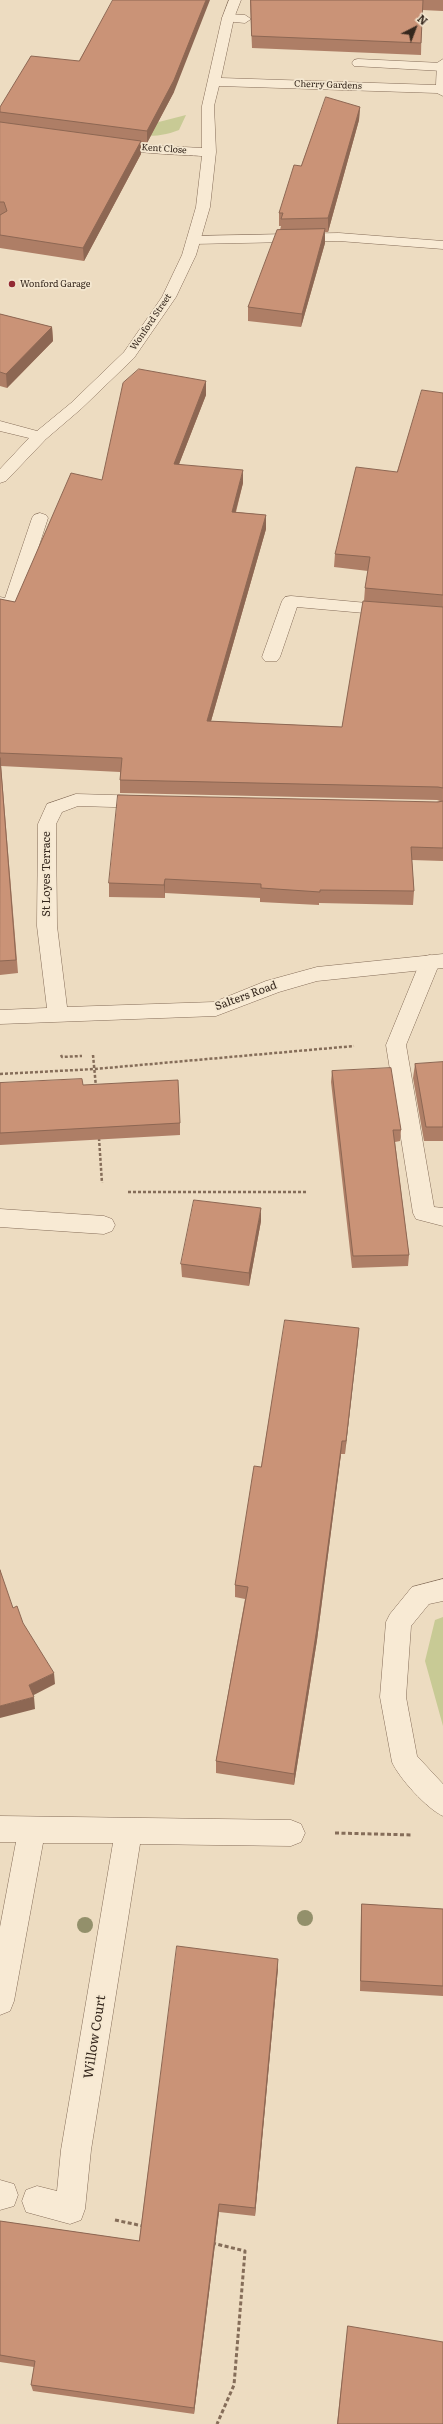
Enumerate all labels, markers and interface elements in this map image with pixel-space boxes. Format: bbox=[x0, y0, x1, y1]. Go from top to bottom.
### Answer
north arrow bbox=[395, 8, 435, 48]
text: N bbox=[414, 10, 432, 28]
street label: Cherry Gardens bbox=[294, 78, 362, 92]
street label: Kent Close bbox=[141, 142, 187, 156]
marker: Wonford Garage bbox=[7, 279, 17, 289]
place label: Wonford Garage bbox=[20, 279, 90, 289]
street label: Wonford Street bbox=[128, 292, 174, 352]
street label: St Loyes Terrace bbox=[40, 831, 54, 917]
street label: Salters Road bbox=[213, 979, 279, 1013]
street label: Willow Court bbox=[81, 1994, 109, 2080]

